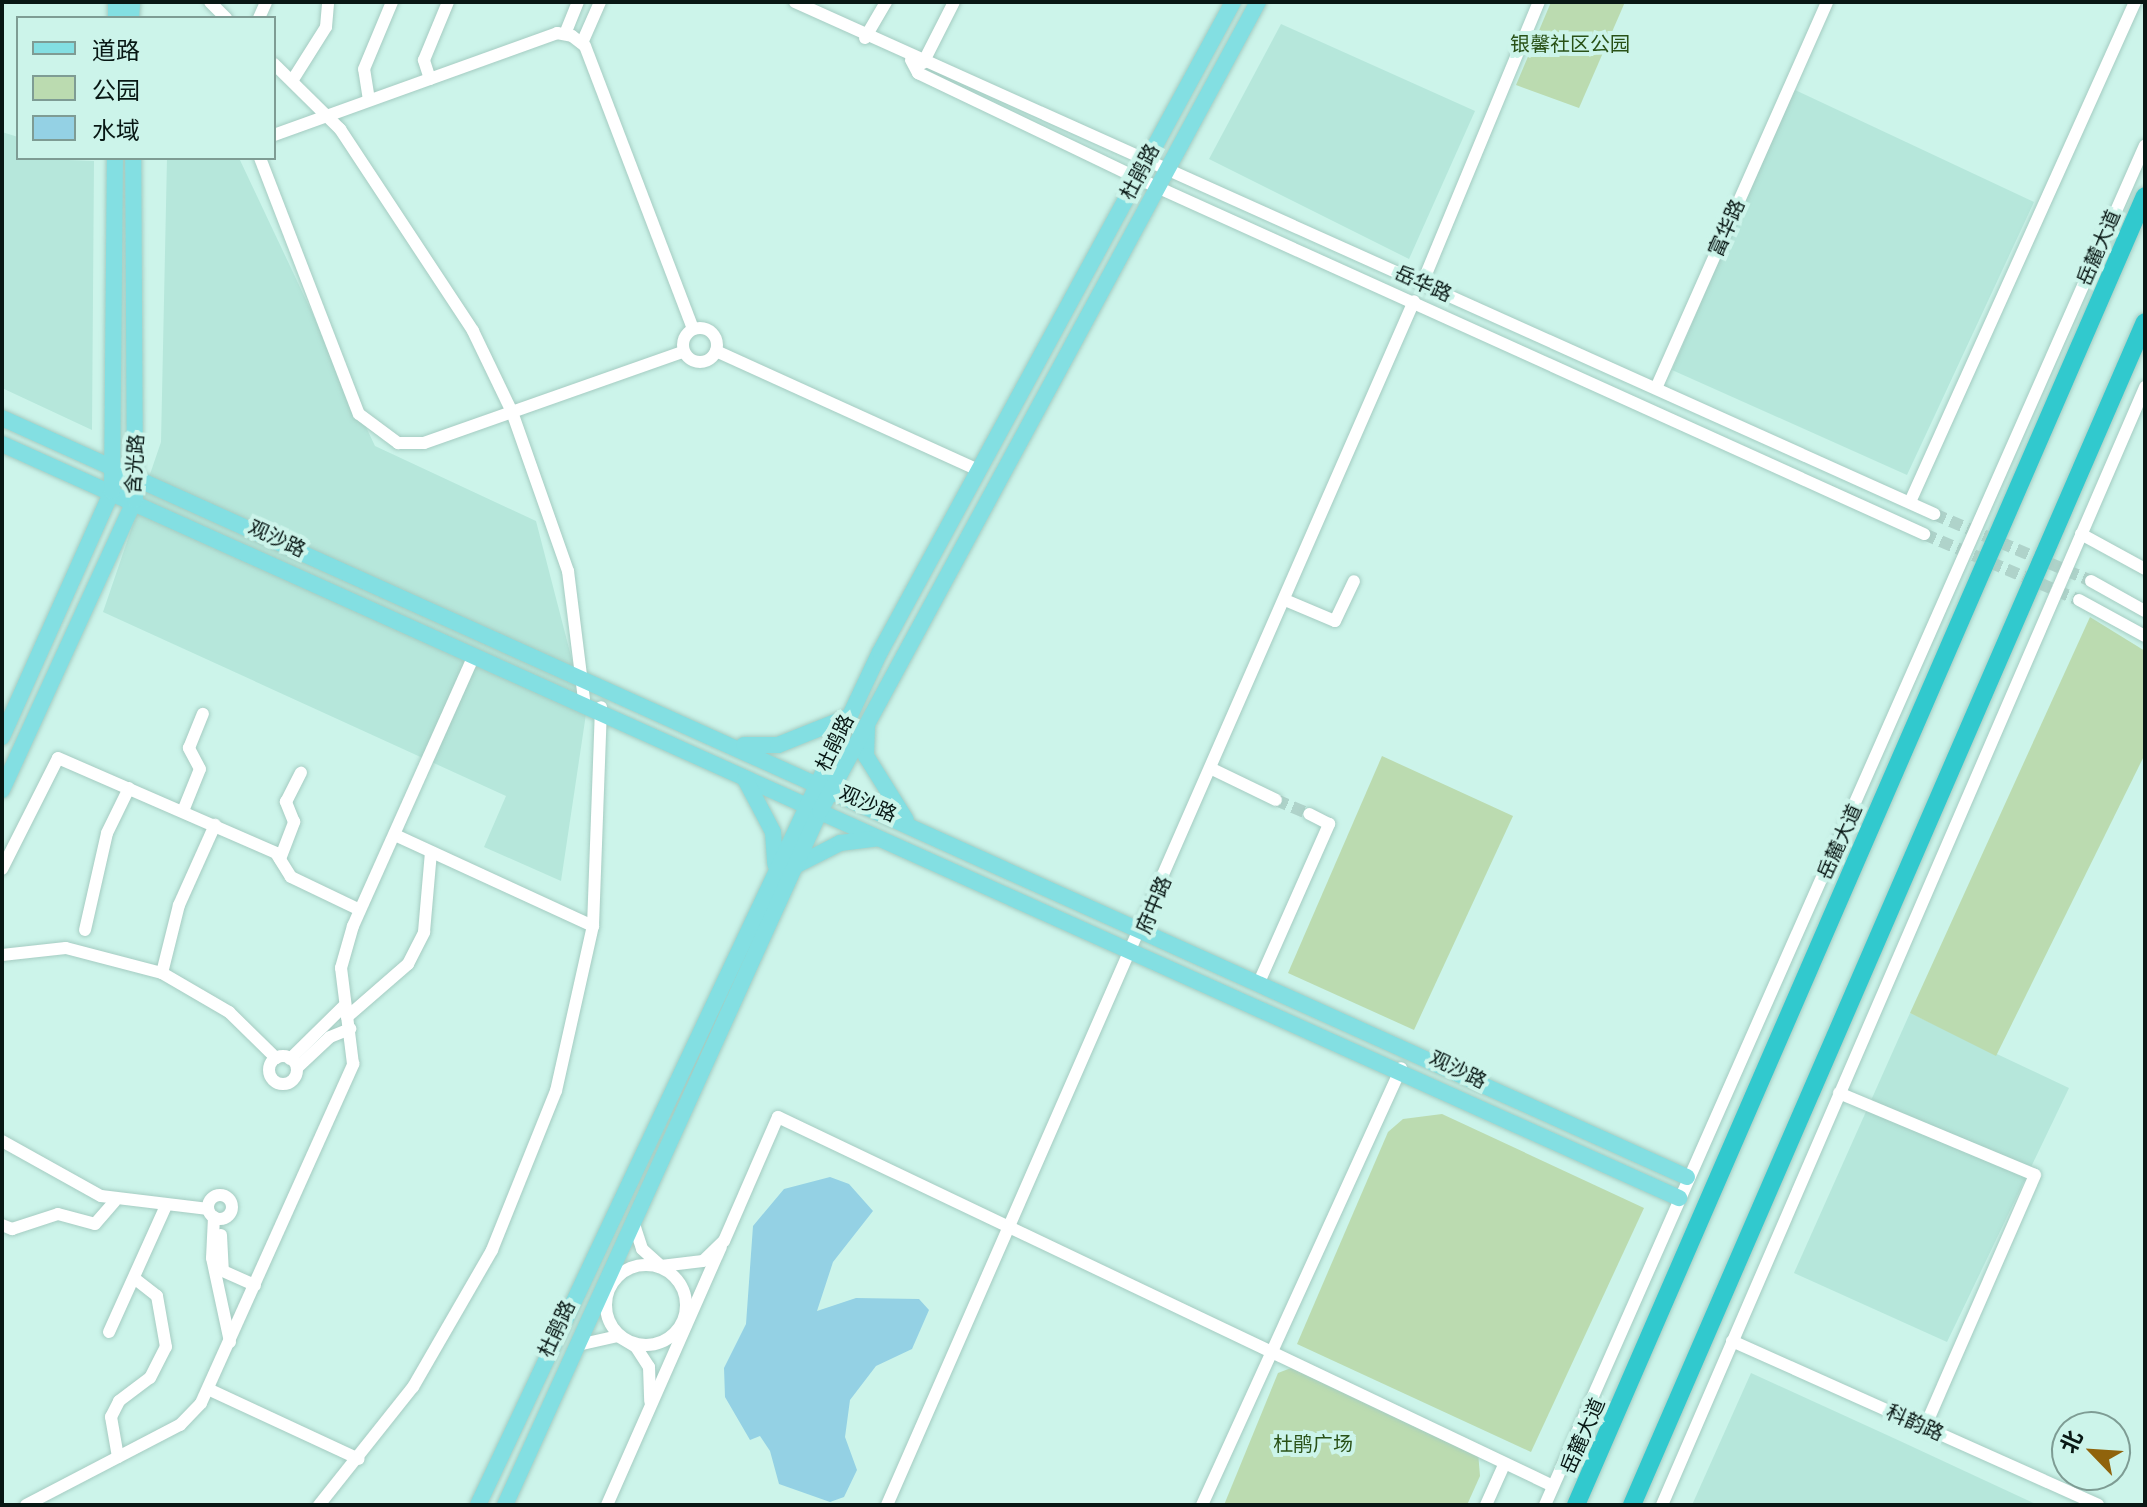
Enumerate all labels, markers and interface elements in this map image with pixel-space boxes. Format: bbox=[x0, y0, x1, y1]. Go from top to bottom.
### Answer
legend bbox=[16, 16, 276, 160]
park label: 银馨社区公园 bbox=[1510, 32, 1630, 56]
text: 道路 bbox=[92, 36, 140, 64]
text: 公园 bbox=[92, 76, 140, 104]
text: 水域 bbox=[92, 116, 140, 144]
street label: 杜鹃路 bbox=[1115, 140, 1165, 204]
street label: 富华路 bbox=[1704, 196, 1750, 260]
street label: 岳麓大道 bbox=[2072, 206, 2126, 290]
street label: 岳华路 bbox=[1391, 261, 1455, 307]
street label: 含光路 bbox=[121, 433, 149, 495]
street label: 观沙路 bbox=[245, 515, 309, 563]
street label: 杜鹃路 bbox=[811, 711, 859, 775]
street label: 观沙路 bbox=[836, 781, 900, 827]
street label: 岳麓大道 bbox=[1813, 801, 1867, 883]
street label: 府中路 bbox=[1131, 873, 1177, 937]
street label: 观沙路 bbox=[1426, 1046, 1490, 1094]
street label: 杜鹃路 bbox=[533, 1297, 581, 1361]
street label: 岳麓大道 bbox=[1556, 1395, 1610, 1477]
street label: 科韵路 bbox=[1883, 1400, 1947, 1446]
north arrow bbox=[2051, 1411, 2131, 1491]
text: 北 bbox=[2055, 1426, 2087, 1457]
park label: 杜鹃广场 bbox=[1273, 1432, 1353, 1456]

